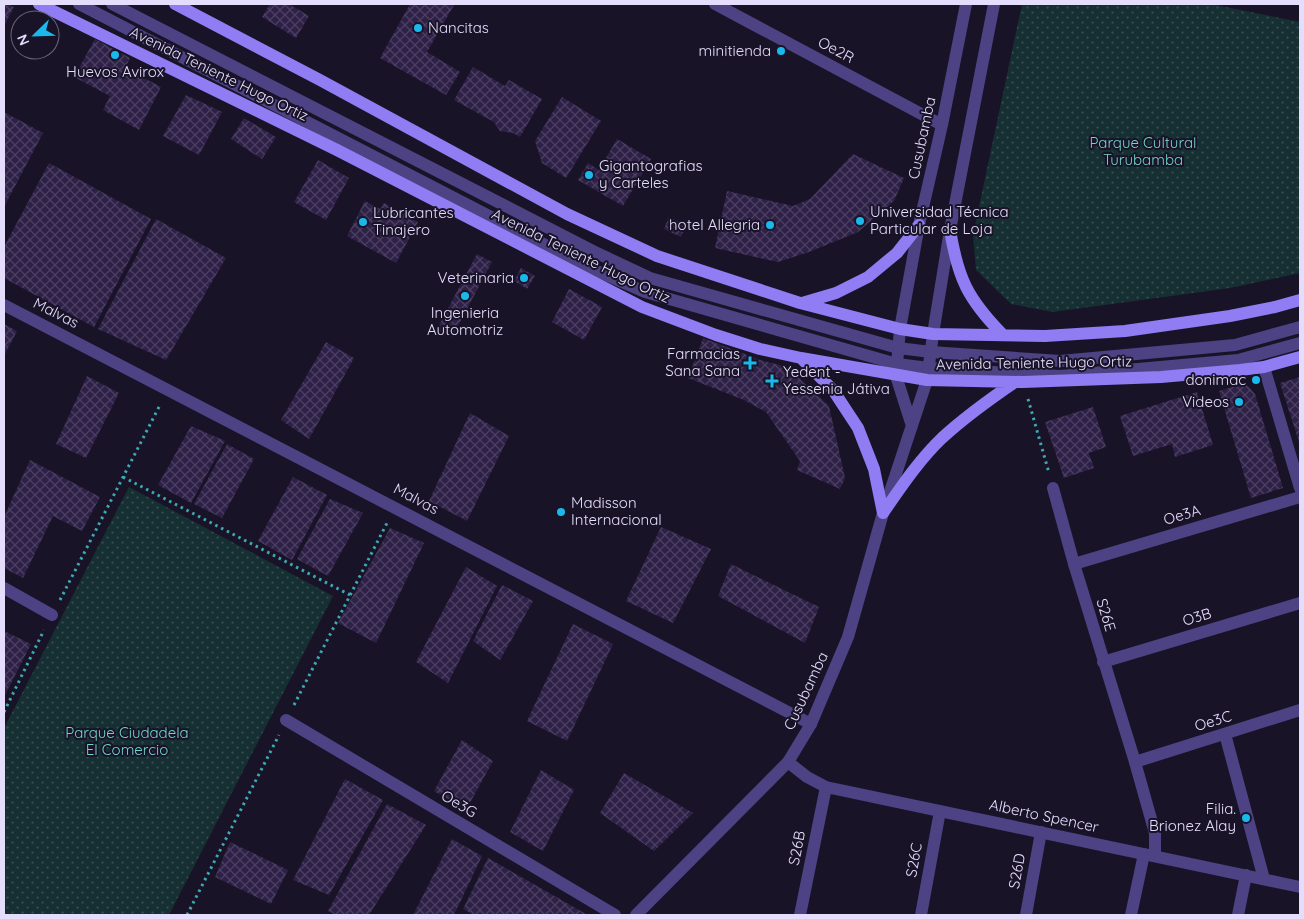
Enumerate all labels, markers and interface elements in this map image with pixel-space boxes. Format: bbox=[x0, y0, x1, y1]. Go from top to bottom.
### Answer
north arrow bbox=[10, 10, 60, 60]
place label: Nancitas bbox=[428, 18, 489, 37]
street label: Avenida Teniente Hugo Ortiz bbox=[127, 22, 312, 125]
marker: Nancitas bbox=[412, 22, 424, 34]
text: N bbox=[13, 32, 33, 48]
street label: Oe2R bbox=[815, 32, 858, 67]
place label: minitienda bbox=[699, 41, 771, 60]
marker: minitienda bbox=[775, 45, 787, 57]
marker: Huevos Avirox bbox=[109, 49, 121, 61]
place label: Huevos Avirox bbox=[66, 62, 164, 81]
street label: Cusubamba bbox=[903, 95, 940, 181]
park label: Parque Cultural Turubamba bbox=[1089, 133, 1197, 169]
place label: Gigantografias y Carteles bbox=[599, 156, 703, 192]
marker: Gigantografias y Carteles bbox=[583, 169, 595, 181]
place label: Universidad Técnica Particular de Loja bbox=[870, 202, 1009, 238]
place label: Lubricantes Tinajero bbox=[373, 203, 454, 239]
street label: Avenida Teniente Hugo Ortiz bbox=[489, 204, 674, 307]
place label: hotel Allegria bbox=[669, 215, 760, 234]
marker: Universidad Técnica Particular de Loja bbox=[854, 215, 866, 227]
marker: Lubricantes Tinajero bbox=[357, 216, 369, 228]
marker: hotel Allegria bbox=[764, 219, 776, 231]
place label: Veterinaria bbox=[438, 268, 514, 287]
marker: Veterinaria bbox=[518, 272, 530, 284]
marker: Ingenieria Automotriz bbox=[459, 290, 471, 302]
street label: Malvas bbox=[30, 293, 82, 332]
place label: Ingenieria Automotriz bbox=[427, 303, 503, 339]
place label: Farmacias Sana Sana bbox=[665, 344, 740, 380]
street label: Avenida Teniente Hugo Ortiz bbox=[936, 351, 1132, 374]
marker: Farmacias Sana Sana bbox=[744, 357, 756, 369]
place label: Yedent - Yessenia Játiva bbox=[783, 362, 890, 398]
place label: donimac bbox=[1185, 370, 1246, 389]
marker: Yedent - Yessenia Játiva bbox=[765, 374, 779, 388]
marker: donimac bbox=[1250, 374, 1262, 386]
place label: Videos bbox=[1182, 392, 1229, 411]
marker: Videos bbox=[1233, 396, 1245, 408]
street label: Malvas bbox=[390, 479, 442, 518]
place label: Madisson Internacional bbox=[571, 493, 662, 529]
street label: Oe3A bbox=[1161, 500, 1203, 529]
marker: Madisson Internacional bbox=[555, 506, 567, 518]
street label: S26E bbox=[1093, 596, 1120, 634]
street label: O3B bbox=[1180, 603, 1214, 630]
street label: Cusubamba bbox=[779, 649, 832, 733]
street label: Oe3C bbox=[1192, 706, 1234, 735]
park label: Parque Ciudadela El Comercio bbox=[65, 723, 189, 759]
street label: Oe3G bbox=[438, 786, 481, 822]
street label: Alberto Spencer bbox=[988, 795, 1101, 836]
place label: Filia. Brionez Alay bbox=[1149, 799, 1236, 835]
marker: Filia. Brionez Alay bbox=[1240, 812, 1252, 824]
street label: S26B bbox=[784, 829, 809, 867]
street label: S26C bbox=[901, 841, 926, 879]
street label: S26D bbox=[1004, 852, 1029, 890]

